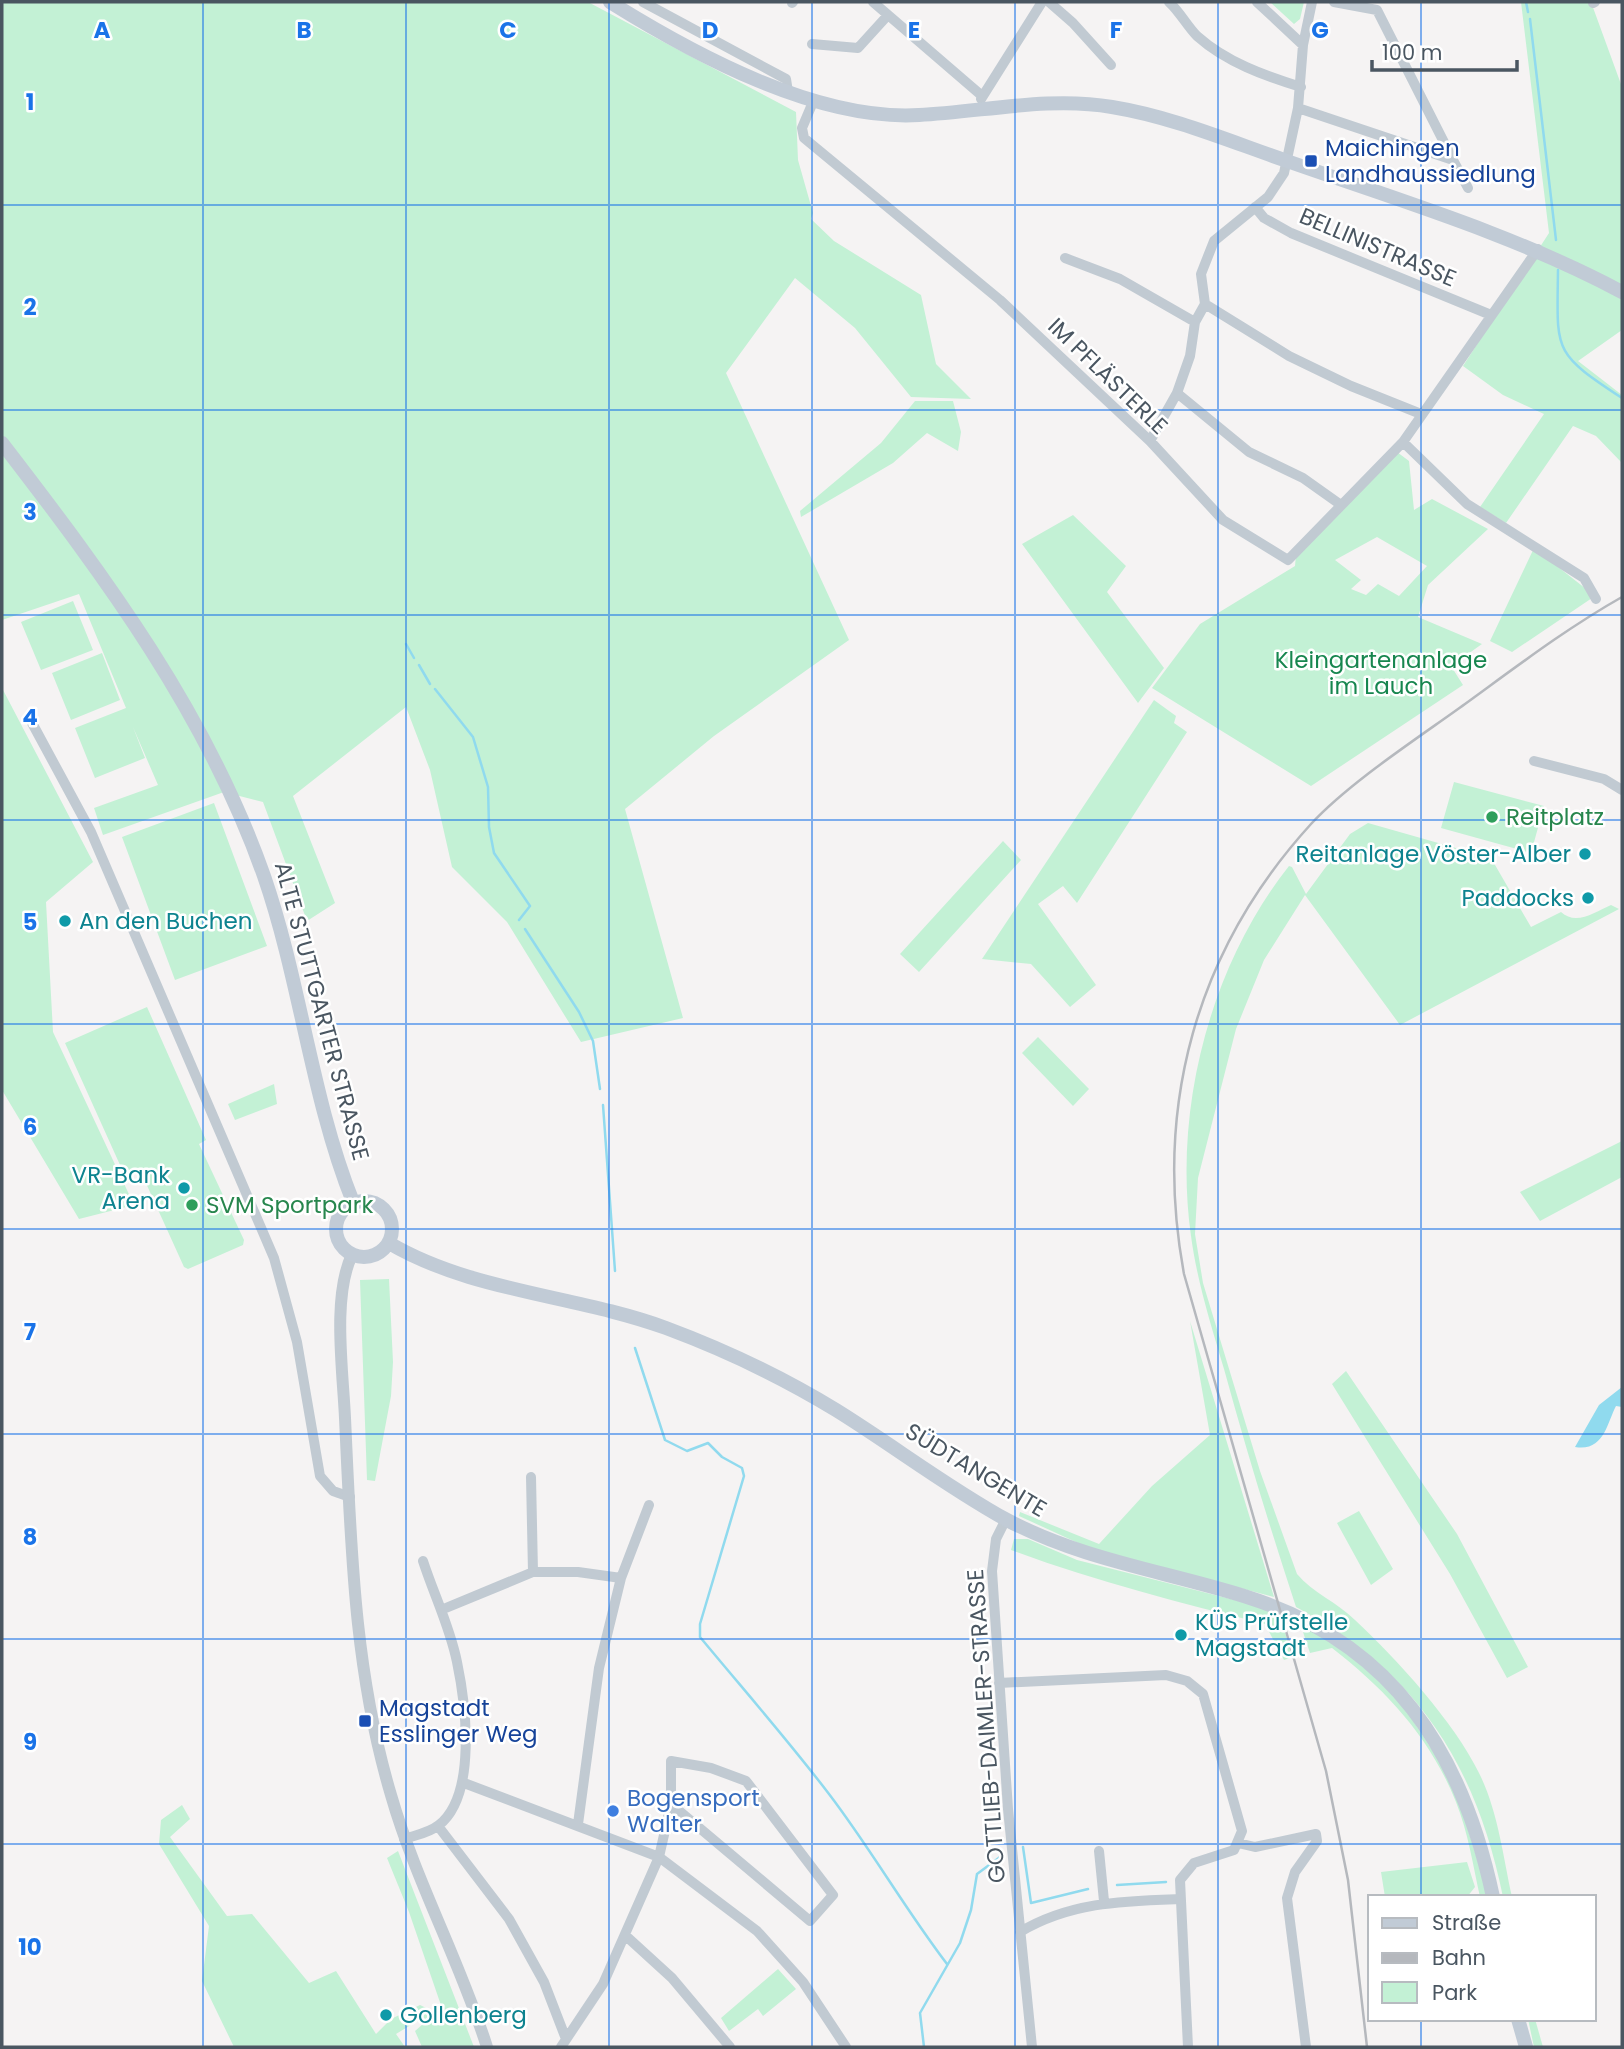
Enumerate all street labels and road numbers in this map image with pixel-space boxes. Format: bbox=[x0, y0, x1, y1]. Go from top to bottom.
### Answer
street label: BELLINISTRASSE bbox=[1295, 200, 1461, 294]
street label: IM PFLÄSTERLE bbox=[1041, 311, 1175, 441]
street label: ALTE STUTTGARTER STRASSE bbox=[267, 858, 377, 1164]
street label: SÜDTANGENTE bbox=[899, 1415, 1053, 1525]
street label: GOTTLIEB-DAIMLER-STRASSE bbox=[959, 1568, 1013, 1884]

